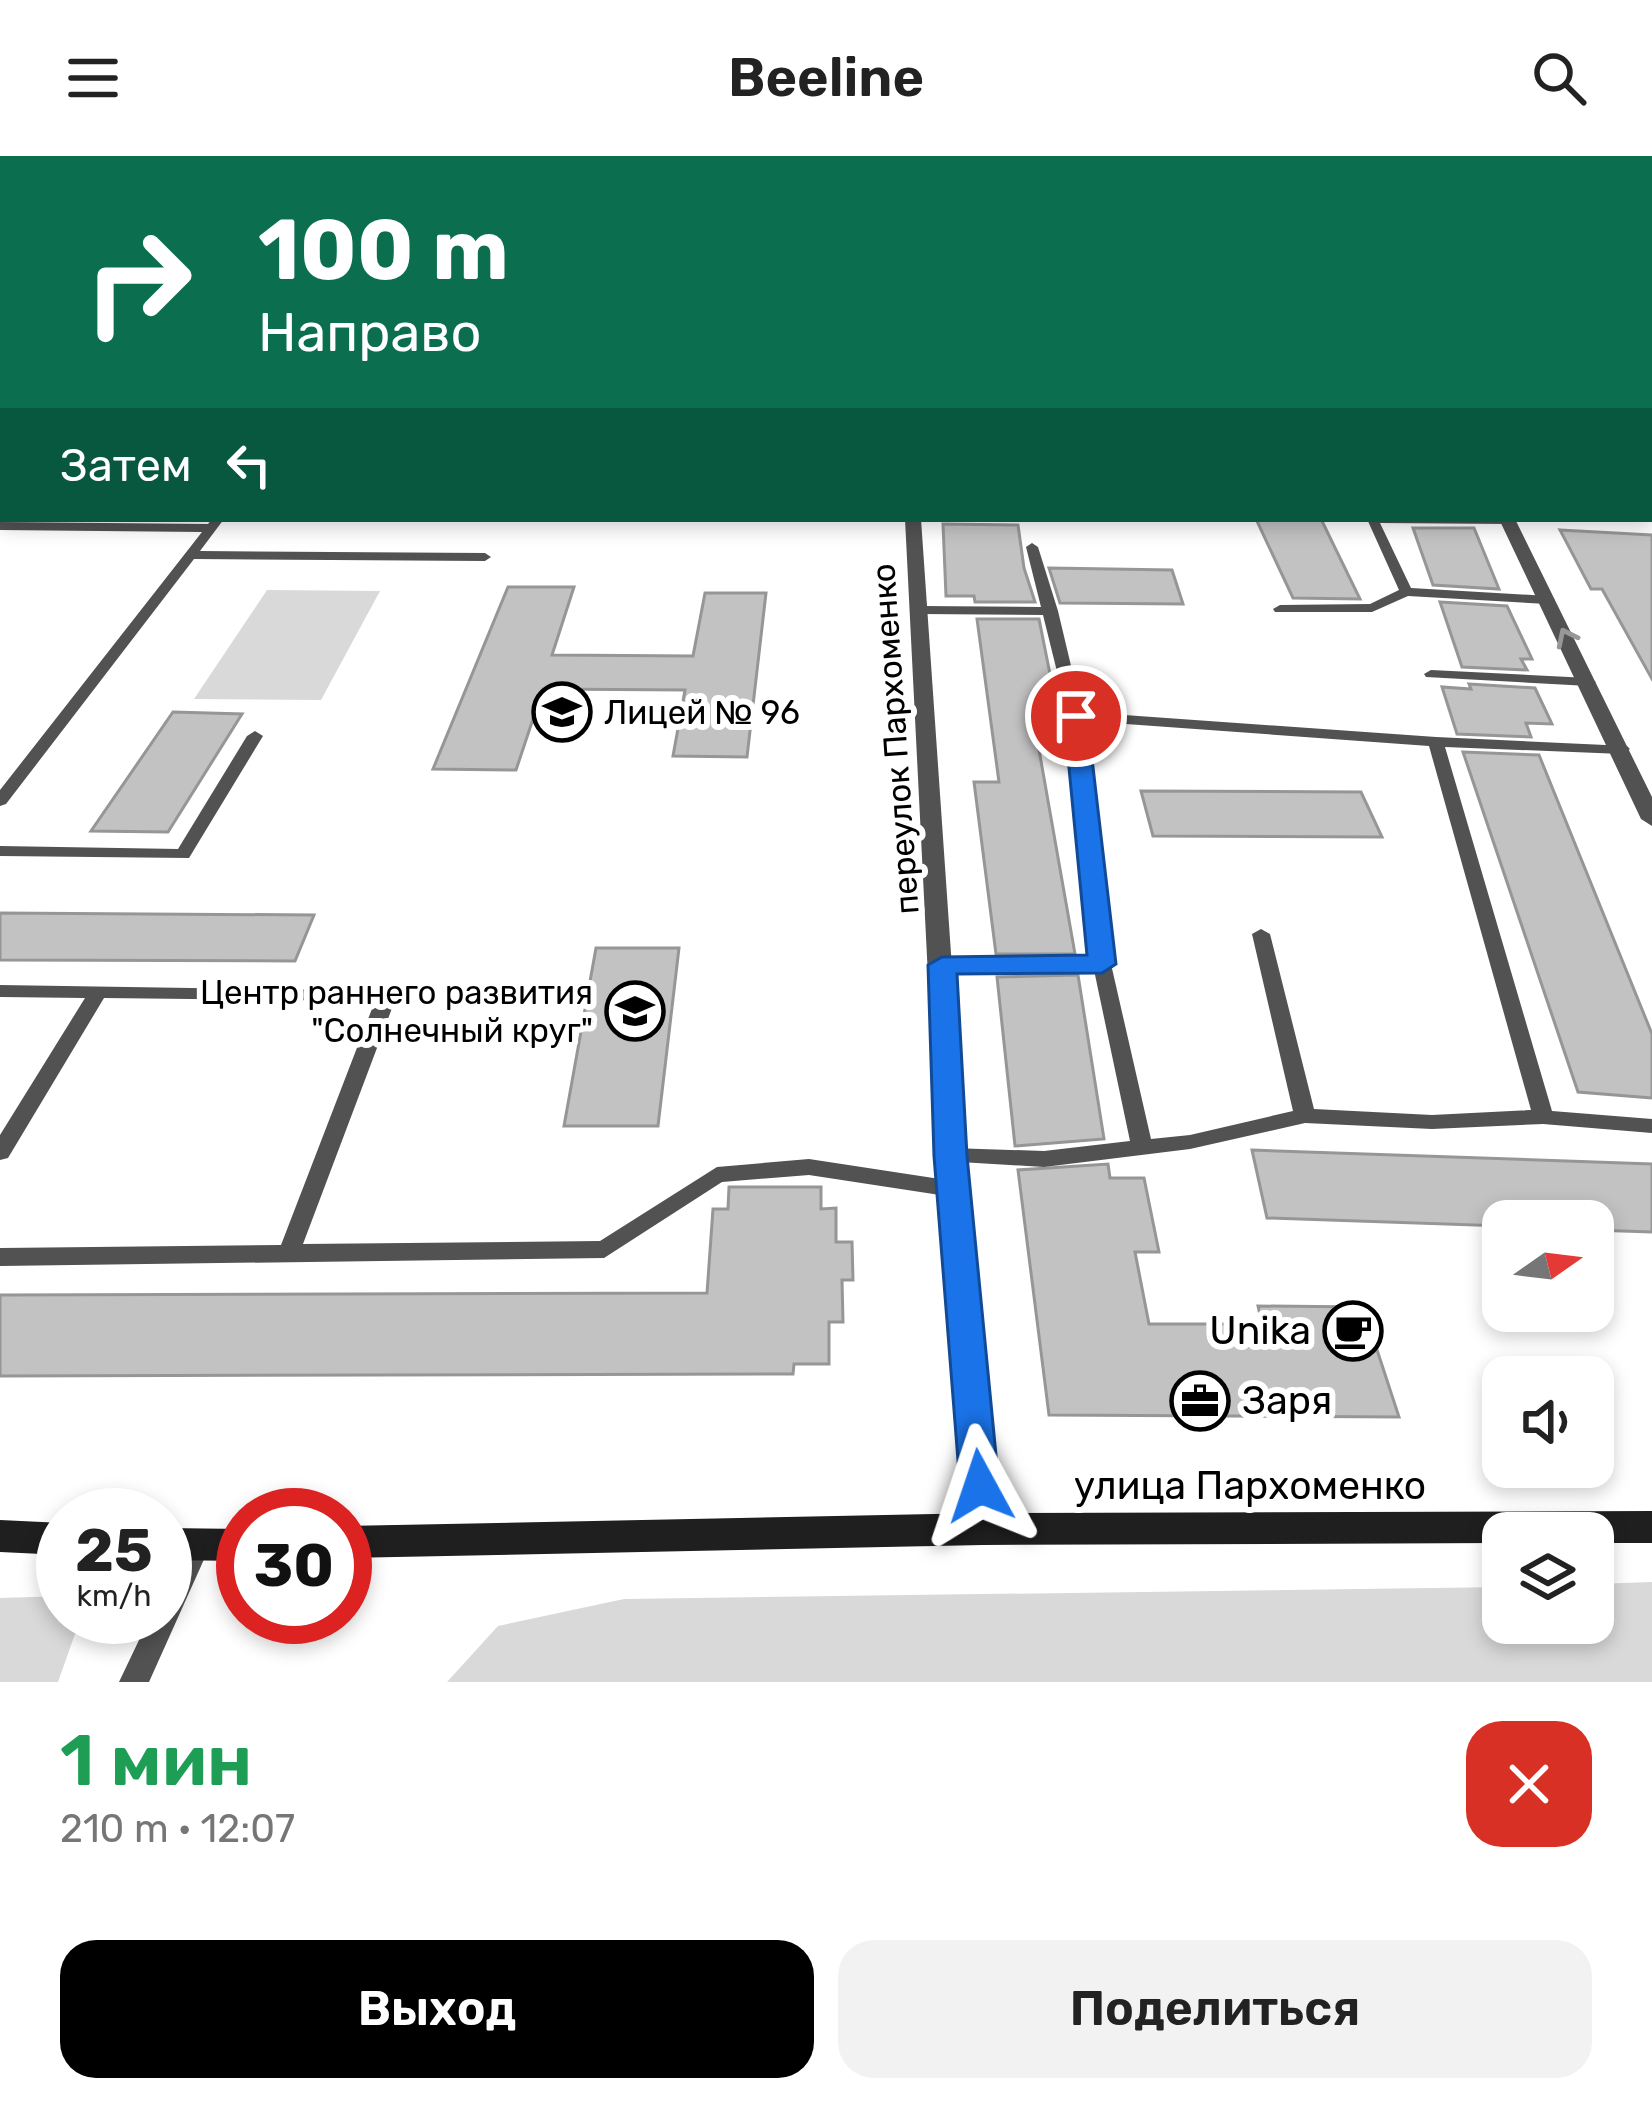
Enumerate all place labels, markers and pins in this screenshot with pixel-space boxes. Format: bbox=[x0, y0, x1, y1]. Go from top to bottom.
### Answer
pin bbox=[1025, 665, 1127, 767]
school or university icon: Лицей № 96 bbox=[531, 681, 593, 743]
place label: Лицей № 96 bbox=[604, 693, 800, 732]
place label: Центр раннего развития "Солнечный круг" bbox=[200, 973, 593, 1050]
school or university icon: Центр раннего развития "Солнечный круг" bbox=[604, 980, 666, 1042]
cafe icon: Unika bbox=[1322, 1300, 1384, 1362]
place label: Unika bbox=[1209, 1308, 1311, 1354]
office icon: Заря bbox=[1169, 1370, 1231, 1432]
place label: Заря bbox=[1242, 1378, 1332, 1424]

